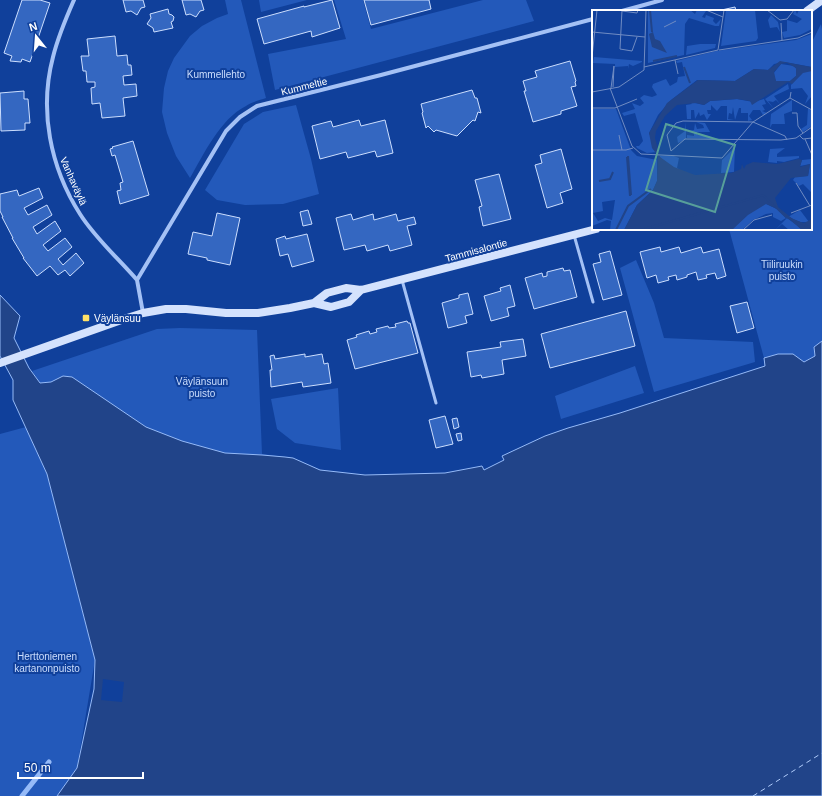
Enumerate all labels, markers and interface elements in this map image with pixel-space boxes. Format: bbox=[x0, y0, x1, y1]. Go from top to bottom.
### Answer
inset map bbox=[592, 10, 812, 230]
north arrow bbox=[16, 16, 56, 56]
text: N bbox=[28, 20, 39, 33]
park label: Kummellehto bbox=[187, 69, 246, 80]
street label: Kummeltie bbox=[280, 75, 329, 98]
street label: Vanhaväylä bbox=[58, 155, 89, 207]
street label: Tammisalontie bbox=[444, 237, 509, 264]
park label: Tiiliruukin puisto bbox=[761, 259, 803, 282]
marker: Väylänsuu bbox=[81, 313, 91, 323]
place label: Väylänsuu bbox=[94, 313, 141, 324]
park label: Väylänsuun puisto bbox=[176, 376, 228, 399]
park label: Herttoniemen kartanonpuisto bbox=[14, 651, 80, 674]
scale bar bbox=[18, 754, 143, 780]
text: 50 m bbox=[24, 761, 51, 775]

